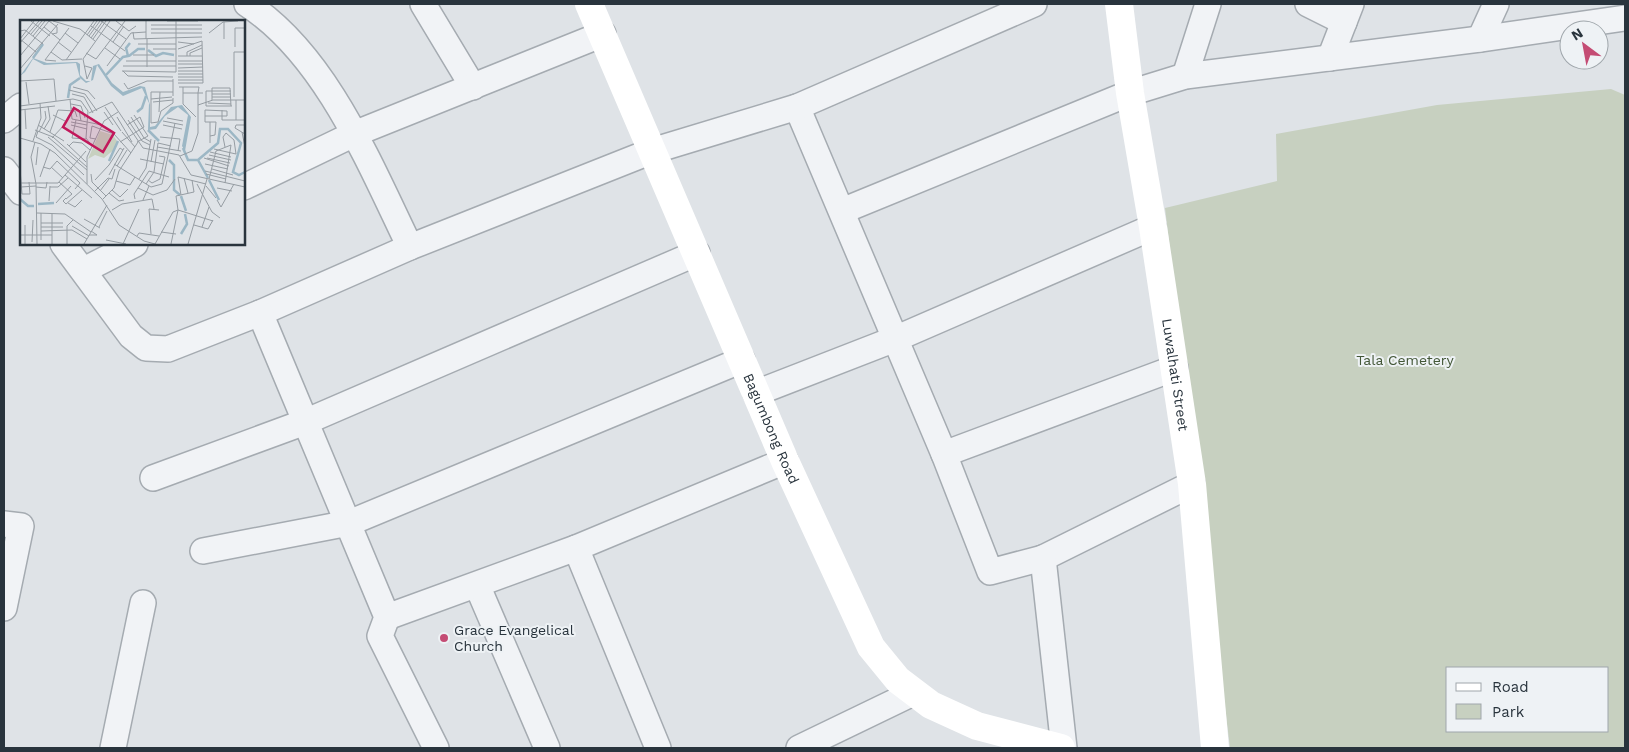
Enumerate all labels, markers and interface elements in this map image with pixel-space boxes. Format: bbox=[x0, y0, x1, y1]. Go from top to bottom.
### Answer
inset map bbox=[20, 20, 245, 245]
north arrow bbox=[1559, 20, 1609, 70]
text: N bbox=[1568, 24, 1586, 44]
street label: Luwalhati Street bbox=[1159, 317, 1192, 432]
park label: Tala Cemetery bbox=[1356, 352, 1454, 368]
street label: Bagumbong Road bbox=[740, 371, 802, 486]
place label: Grace Evangelical Church bbox=[454, 622, 575, 654]
marker: Grace Evangelical Church bbox=[438, 632, 450, 644]
legend bbox=[1446, 667, 1609, 732]
text: Road bbox=[1492, 678, 1529, 696]
text: Park bbox=[1492, 703, 1525, 721]

